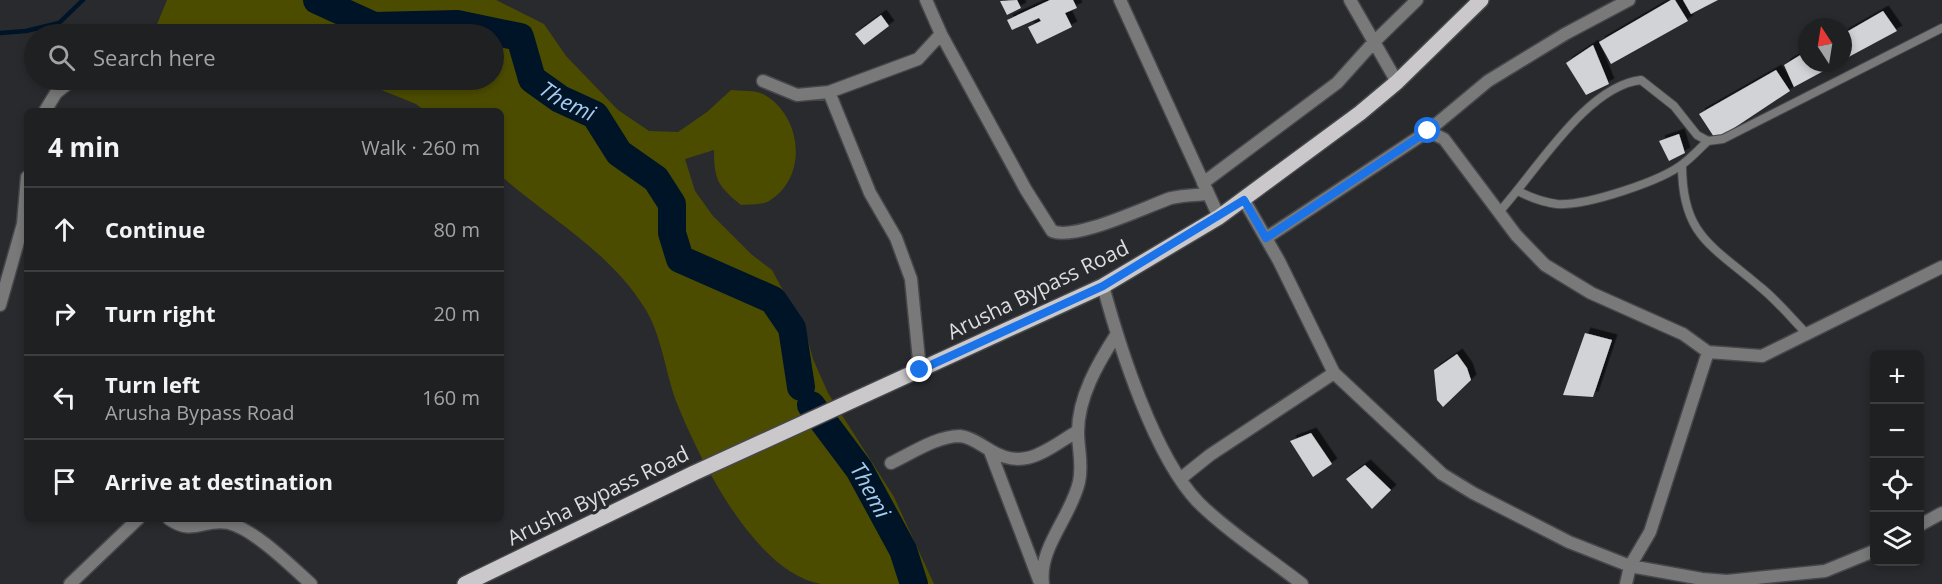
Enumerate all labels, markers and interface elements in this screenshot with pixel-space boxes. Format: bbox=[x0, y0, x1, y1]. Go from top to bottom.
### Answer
north arrow bbox=[1798, 18, 1852, 72]
search box bbox=[24, 24, 504, 90]
icon: search bbox=[45, 41, 78, 74]
text: Search here bbox=[93, 42, 216, 72]
water label: Themi bbox=[534, 73, 601, 128]
route start bbox=[1414, 117, 1440, 143]
text: 4 min bbox=[48, 129, 120, 165]
text: Walk · 260 m bbox=[361, 134, 480, 161]
icon: ahead bbox=[48, 213, 81, 246]
text: Continue bbox=[105, 214, 205, 244]
text: 80 m bbox=[433, 216, 480, 243]
street label: Arusha Bypass Road bbox=[942, 233, 1133, 345]
icon: right bbox=[48, 297, 81, 330]
text: Turn right bbox=[105, 298, 216, 328]
text: 20 m bbox=[433, 300, 480, 327]
map controls bbox=[1870, 350, 1924, 566]
button: + bbox=[1870, 350, 1924, 404]
route end bbox=[906, 356, 932, 382]
text: Turn left bbox=[105, 369, 200, 399]
icon: left bbox=[48, 381, 81, 414]
text: 160 m bbox=[422, 384, 480, 411]
text: Arusha Bypass Road bbox=[105, 399, 294, 426]
button: − bbox=[1870, 404, 1924, 458]
street label: Arusha Bypass Road bbox=[502, 439, 693, 551]
water label: Themi bbox=[844, 455, 899, 523]
button: locate bbox=[1870, 458, 1924, 512]
icon: arrive bbox=[48, 465, 81, 498]
text: Arrive at destination bbox=[105, 466, 333, 496]
button: layers bbox=[1870, 512, 1924, 566]

